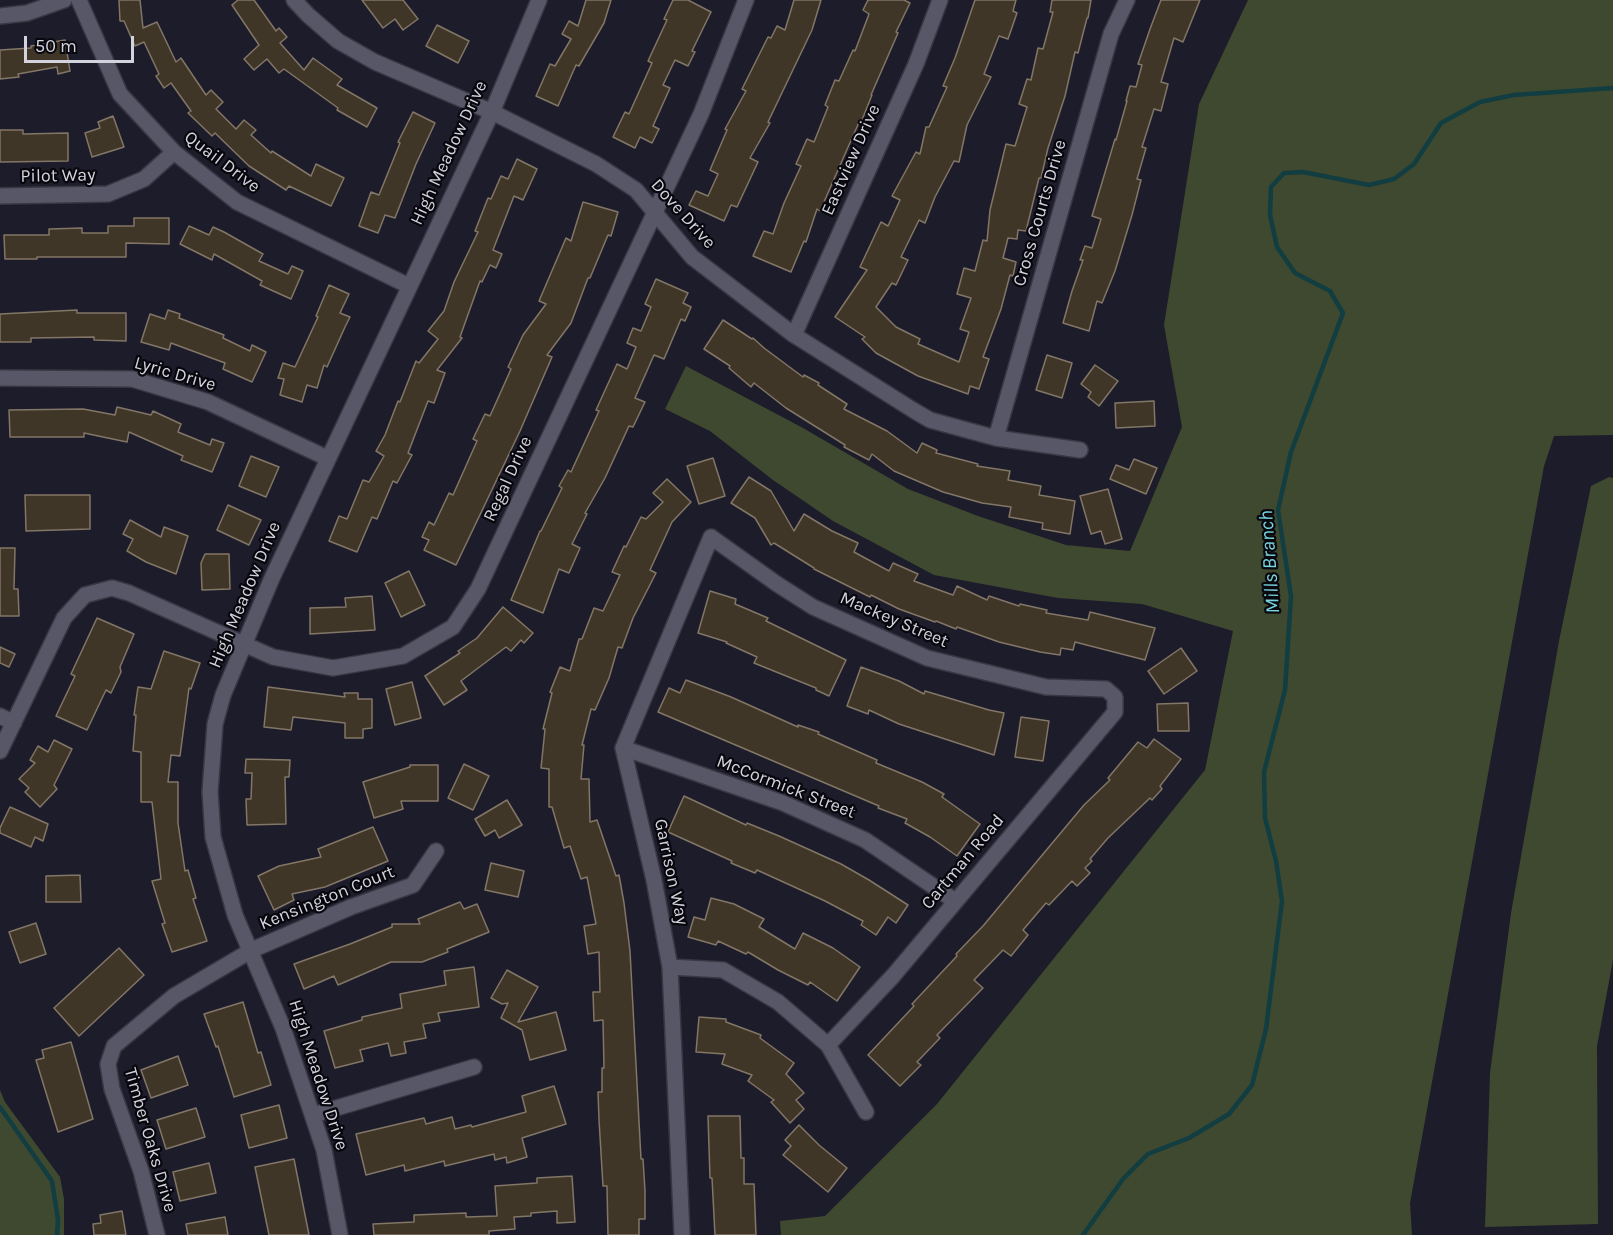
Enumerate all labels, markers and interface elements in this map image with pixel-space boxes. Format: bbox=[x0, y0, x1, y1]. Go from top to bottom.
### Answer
scale bar bbox=[27, 24, 136, 62]
text: 50 m bbox=[35, 35, 77, 57]
street label: High Meadow Drive bbox=[406, 77, 492, 229]
street label: Eastview Drive bbox=[817, 101, 885, 219]
street label: Quail Drive bbox=[180, 127, 264, 197]
street label: Cross Courts Drive bbox=[1009, 137, 1071, 289]
street label: Pilot Way bbox=[20, 165, 96, 187]
street label: Dove Drive bbox=[646, 175, 720, 253]
street label: Lyric Drive bbox=[132, 352, 218, 396]
street label: Regal Drive bbox=[479, 433, 537, 525]
water label: Mills Branch bbox=[1254, 509, 1286, 615]
street label: High Meadow Drive bbox=[204, 519, 286, 671]
street label: Mackey Street bbox=[836, 587, 952, 653]
street label: McCormick Street bbox=[713, 751, 859, 823]
street label: Cartman Road bbox=[917, 810, 1009, 914]
street label: Garrison Way bbox=[649, 817, 693, 927]
street label: Kensington Court bbox=[256, 861, 398, 935]
street label: High Meadow Drive bbox=[283, 997, 353, 1153]
street label: Timber Oaks Drive bbox=[119, 1065, 181, 1215]

